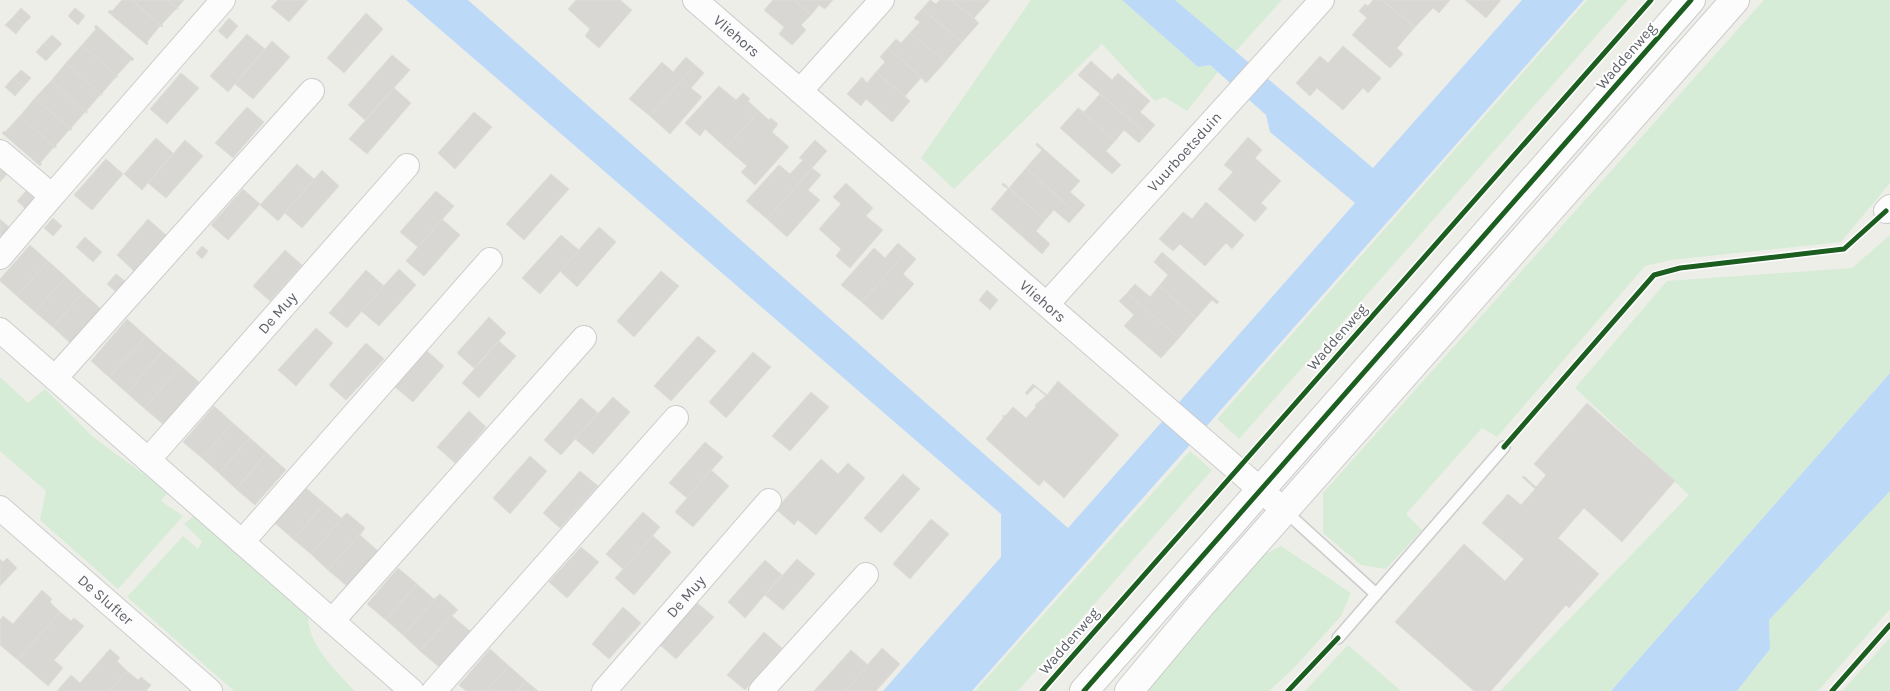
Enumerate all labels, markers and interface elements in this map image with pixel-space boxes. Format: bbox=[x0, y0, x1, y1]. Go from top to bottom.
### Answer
street label: Vliehors bbox=[710, 11, 763, 61]
street label: Waddenweg bbox=[1592, 18, 1660, 93]
street label: Vuurboetsduin bbox=[1144, 108, 1225, 196]
street label: Vliehors bbox=[1016, 276, 1070, 326]
street label: De Muy bbox=[254, 288, 301, 338]
street label: Waddenweg bbox=[1303, 299, 1371, 374]
street label: De Slufter bbox=[74, 571, 137, 629]
street label: De Muy bbox=[663, 572, 709, 621]
street label: Waddenweg bbox=[1035, 603, 1103, 678]

